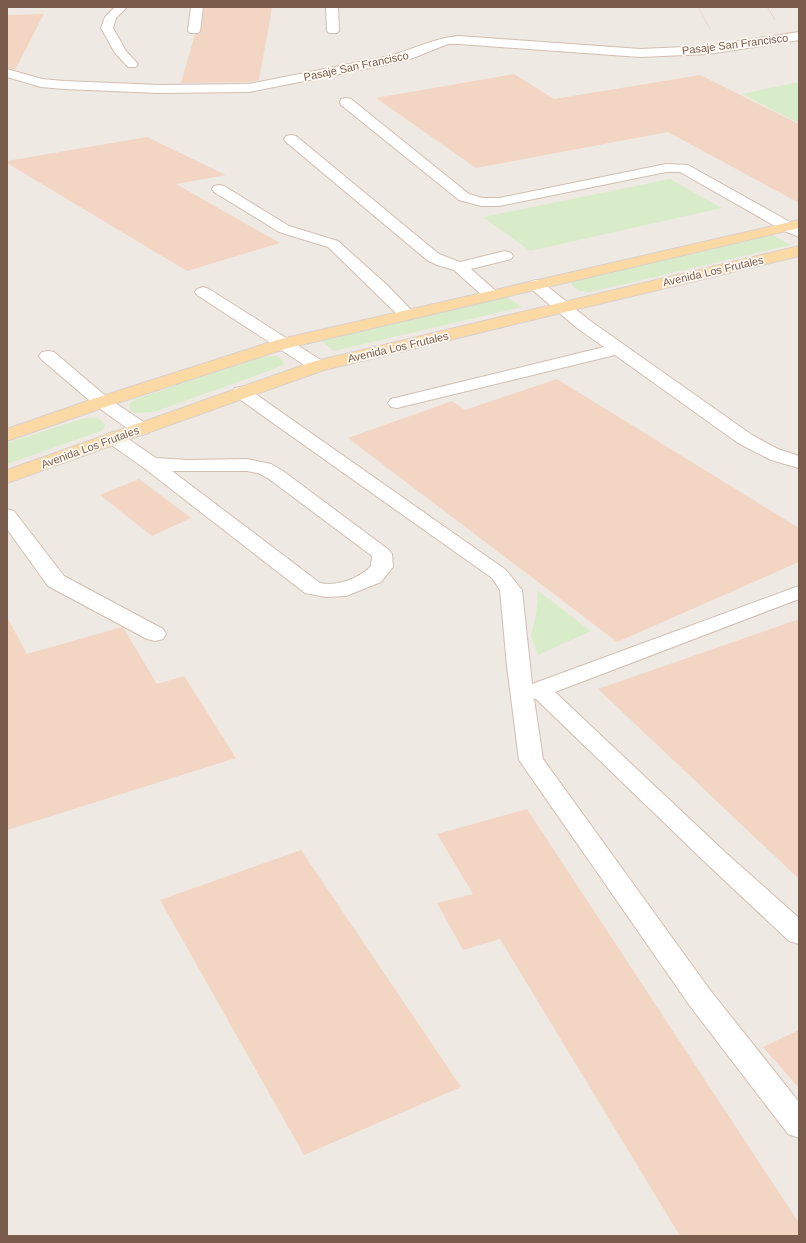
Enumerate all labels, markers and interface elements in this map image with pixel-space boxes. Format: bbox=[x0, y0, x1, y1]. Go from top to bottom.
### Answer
street label: Pasaje San Francisco bbox=[681, 32, 789, 56]
street label: Pasaje San Francisco bbox=[302, 49, 410, 83]
street label: Avenida Los Frutales bbox=[661, 253, 765, 288]
street label: Avenida Los Frutales bbox=[346, 329, 450, 364]
street label: Avenida Los Frutales bbox=[39, 424, 141, 470]

